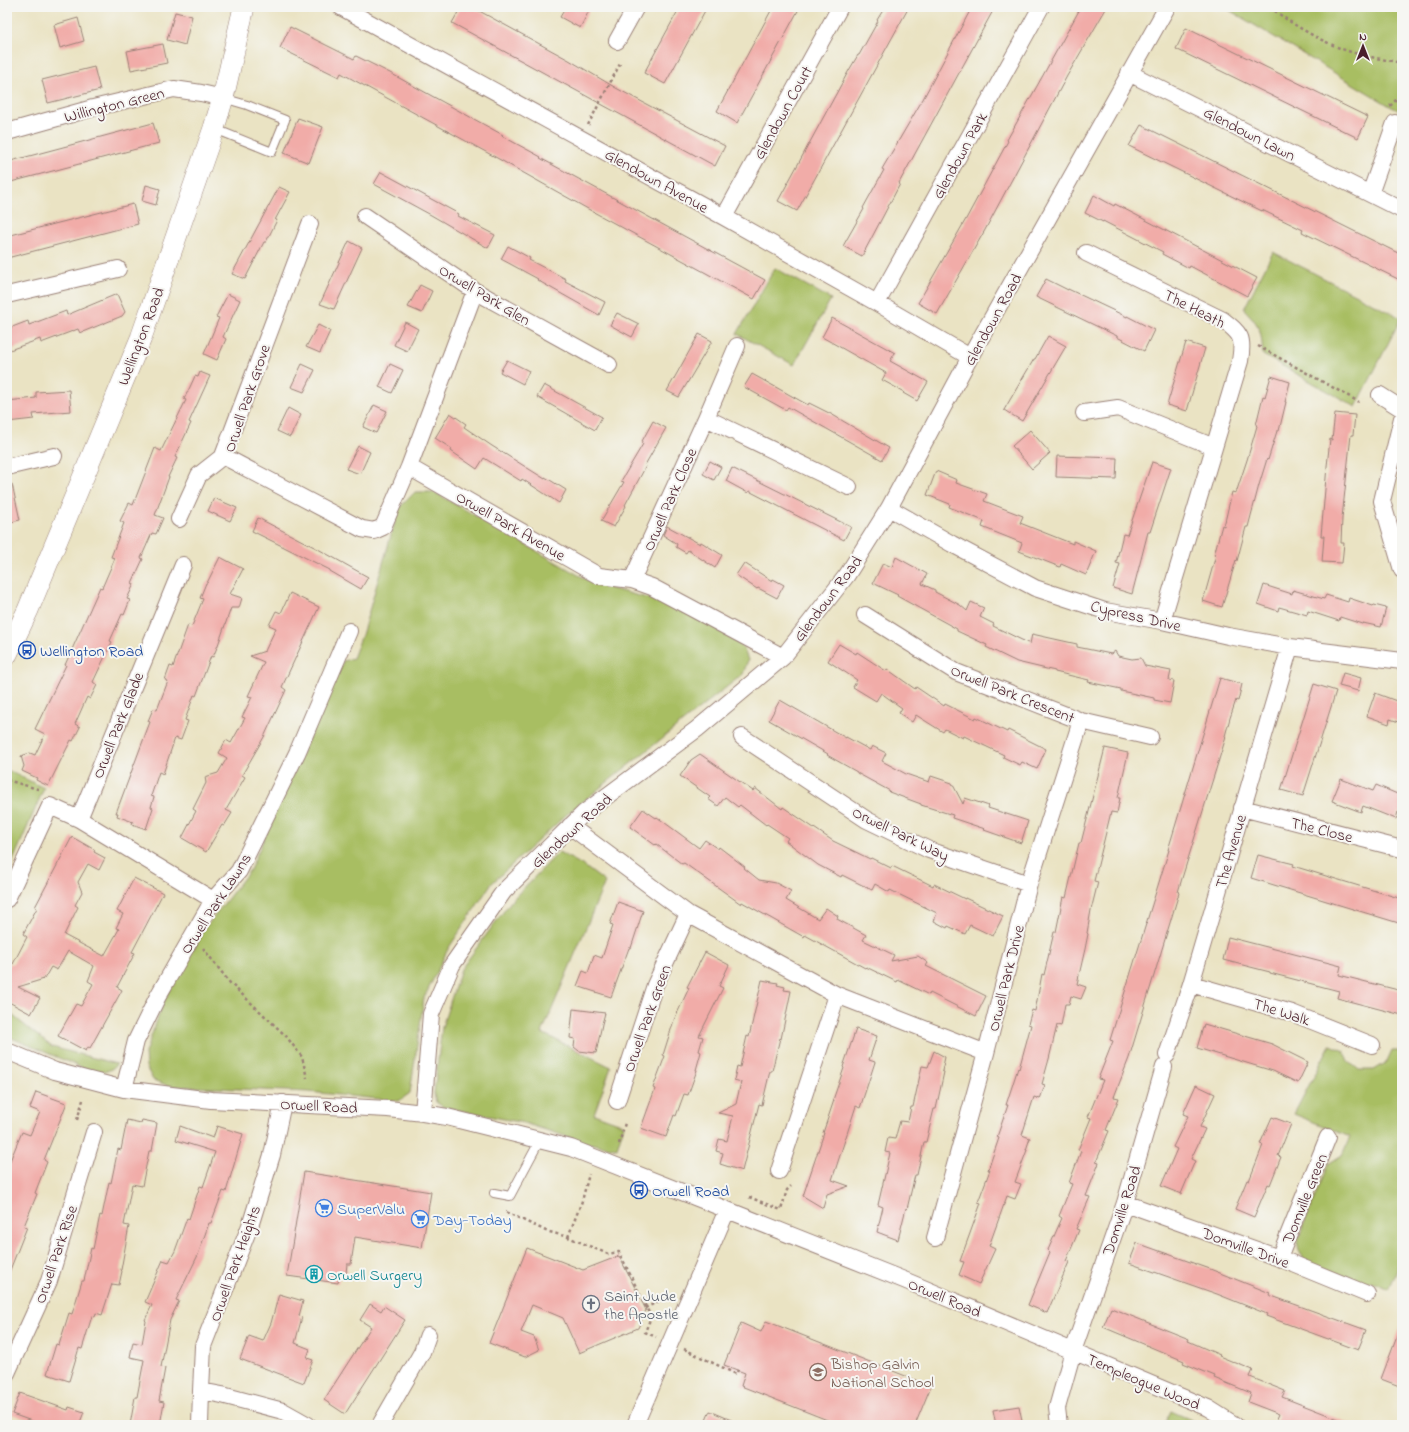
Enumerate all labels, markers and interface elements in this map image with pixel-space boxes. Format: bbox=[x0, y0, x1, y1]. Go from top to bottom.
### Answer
north arrow bbox=[1343, 26, 1383, 66]
text: N bbox=[1359, 29, 1367, 45]
street label: Glendown Court bbox=[748, 61, 820, 164]
street label: Willington Green bbox=[62, 82, 167, 130]
street label: Glendown Lawn bbox=[1199, 101, 1299, 168]
street label: Glendown Park bbox=[927, 107, 995, 204]
street label: Glendown Avenue bbox=[600, 143, 713, 221]
street label: Orwell Park Glen bbox=[434, 259, 534, 333]
street label: Glendown Road bbox=[958, 269, 1029, 371]
street label: Wellington Road bbox=[112, 284, 172, 389]
street label: The Heath bbox=[1159, 284, 1229, 335]
street label: Orwell Park Grove bbox=[218, 341, 278, 456]
street label: Orwell Park Close bbox=[637, 444, 705, 555]
street label: Orwell Park Avenue bbox=[451, 486, 570, 568]
street label: Glendown Road bbox=[788, 551, 869, 647]
street label: Cypress Drive bbox=[1088, 595, 1184, 639]
bus stop icon: Wellington Road bbox=[17, 640, 37, 660]
place label: Wellington Road bbox=[40, 640, 143, 664]
street label: Orwell Park Crescent bbox=[947, 659, 1079, 731]
street label: Orwell Park Glade bbox=[87, 668, 151, 783]
street label: Glendown Road bbox=[526, 788, 618, 875]
street label: Orwell Park Way bbox=[848, 801, 953, 869]
street label: The Avenue bbox=[1210, 811, 1254, 891]
street label: The Close bbox=[1288, 812, 1356, 850]
street label: Orwell Park Lawns bbox=[175, 849, 258, 959]
street label: Orwell Park Drive bbox=[982, 922, 1032, 1034]
street label: Orwell Park Green bbox=[617, 962, 678, 1076]
street label: The Walk bbox=[1250, 992, 1314, 1034]
street label: Orwell Road bbox=[280, 1093, 358, 1121]
street label: Domville Green bbox=[1277, 1150, 1335, 1248]
street label: Domville Road bbox=[1097, 1163, 1149, 1259]
bus stop icon: Orwell Road bbox=[629, 1180, 649, 1200]
place label: Orwell Road bbox=[652, 1180, 729, 1204]
supermarket icon: SuperValu bbox=[314, 1198, 334, 1218]
place label: SuperValu bbox=[337, 1198, 405, 1222]
street label: Orwell Park Rise bbox=[29, 1202, 85, 1307]
street label: Orwell Park Heights bbox=[204, 1202, 268, 1325]
supermarket icon: Day-Today bbox=[410, 1209, 430, 1229]
place label: Day-Today bbox=[432, 1209, 512, 1233]
street label: Domville Drive bbox=[1197, 1222, 1293, 1276]
building icon: Orwell Surgery bbox=[304, 1264, 324, 1284]
place label: Orwell Surgery bbox=[327, 1264, 422, 1288]
street label: Orwell Road bbox=[904, 1273, 984, 1325]
place label: Saint Jude the Apostle bbox=[604, 1285, 679, 1327]
church icon: Saint Jude the Apostle bbox=[581, 1294, 601, 1314]
street label: Templeogue Wood bbox=[1083, 1348, 1203, 1417]
place label: Bishop Galvin National School bbox=[830, 1353, 934, 1395]
school or university icon: Bishop Galvin National School bbox=[808, 1362, 828, 1382]

